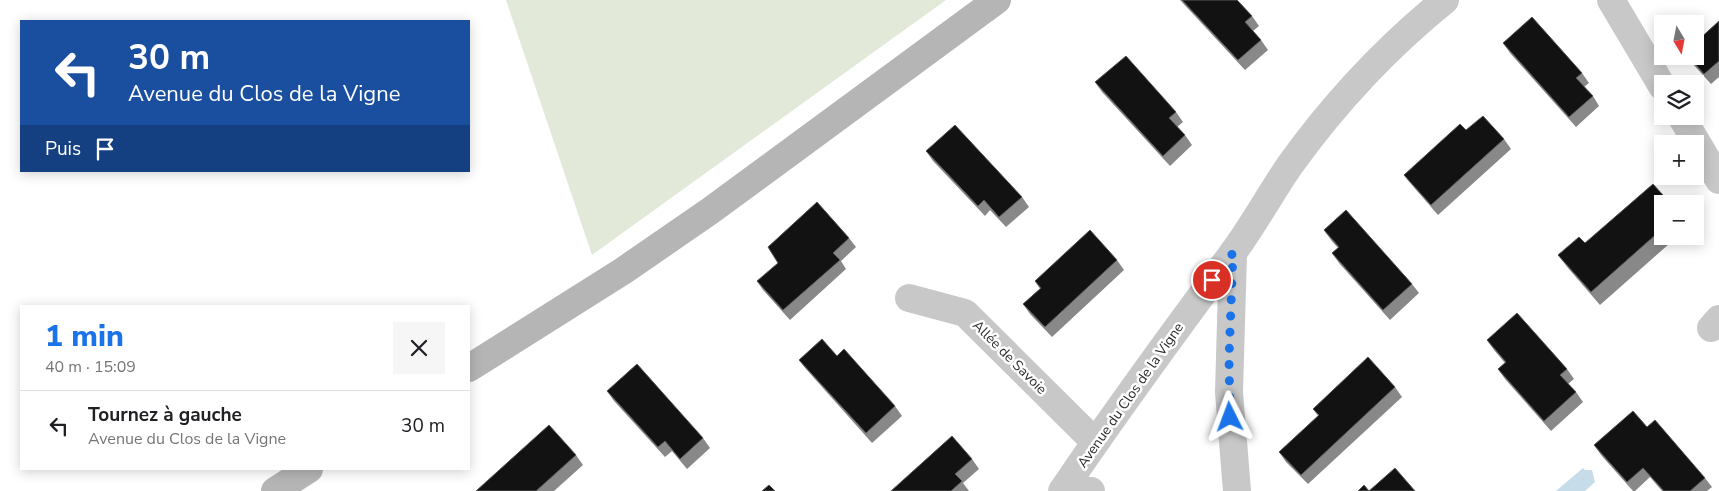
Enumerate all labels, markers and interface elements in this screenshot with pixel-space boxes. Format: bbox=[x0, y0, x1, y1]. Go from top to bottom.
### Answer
north arrow bbox=[1654, 15, 1704, 65]
map controls bbox=[1654, 15, 1704, 245]
text: 30 m bbox=[128, 34, 210, 81]
icon: left bbox=[45, 40, 110, 105]
button: layers bbox=[1654, 75, 1704, 125]
text: Avenue du Clos de la Vigne bbox=[128, 79, 400, 109]
icon: arrive bbox=[91, 135, 119, 163]
button: + bbox=[1654, 135, 1704, 185]
text: Puis bbox=[45, 136, 81, 162]
button: − bbox=[1654, 195, 1704, 245]
pin bbox=[1191, 259, 1233, 301]
icon: arrive bbox=[1198, 266, 1226, 294]
text: 1 min bbox=[45, 316, 124, 357]
street label: Allée de Savoie bbox=[968, 316, 1051, 399]
street label: Avenue du Clos de la Vigne bbox=[1073, 319, 1188, 472]
button: close bbox=[393, 322, 445, 374]
text: 40 m · 15:09 bbox=[45, 356, 136, 378]
position arrow bbox=[1203, 390, 1255, 442]
text: Tournez à gauche bbox=[88, 402, 242, 428]
icon: left bbox=[45, 412, 73, 440]
text: 30 m bbox=[401, 413, 445, 439]
text: Avenue du Clos de la Vigne bbox=[88, 428, 286, 450]

